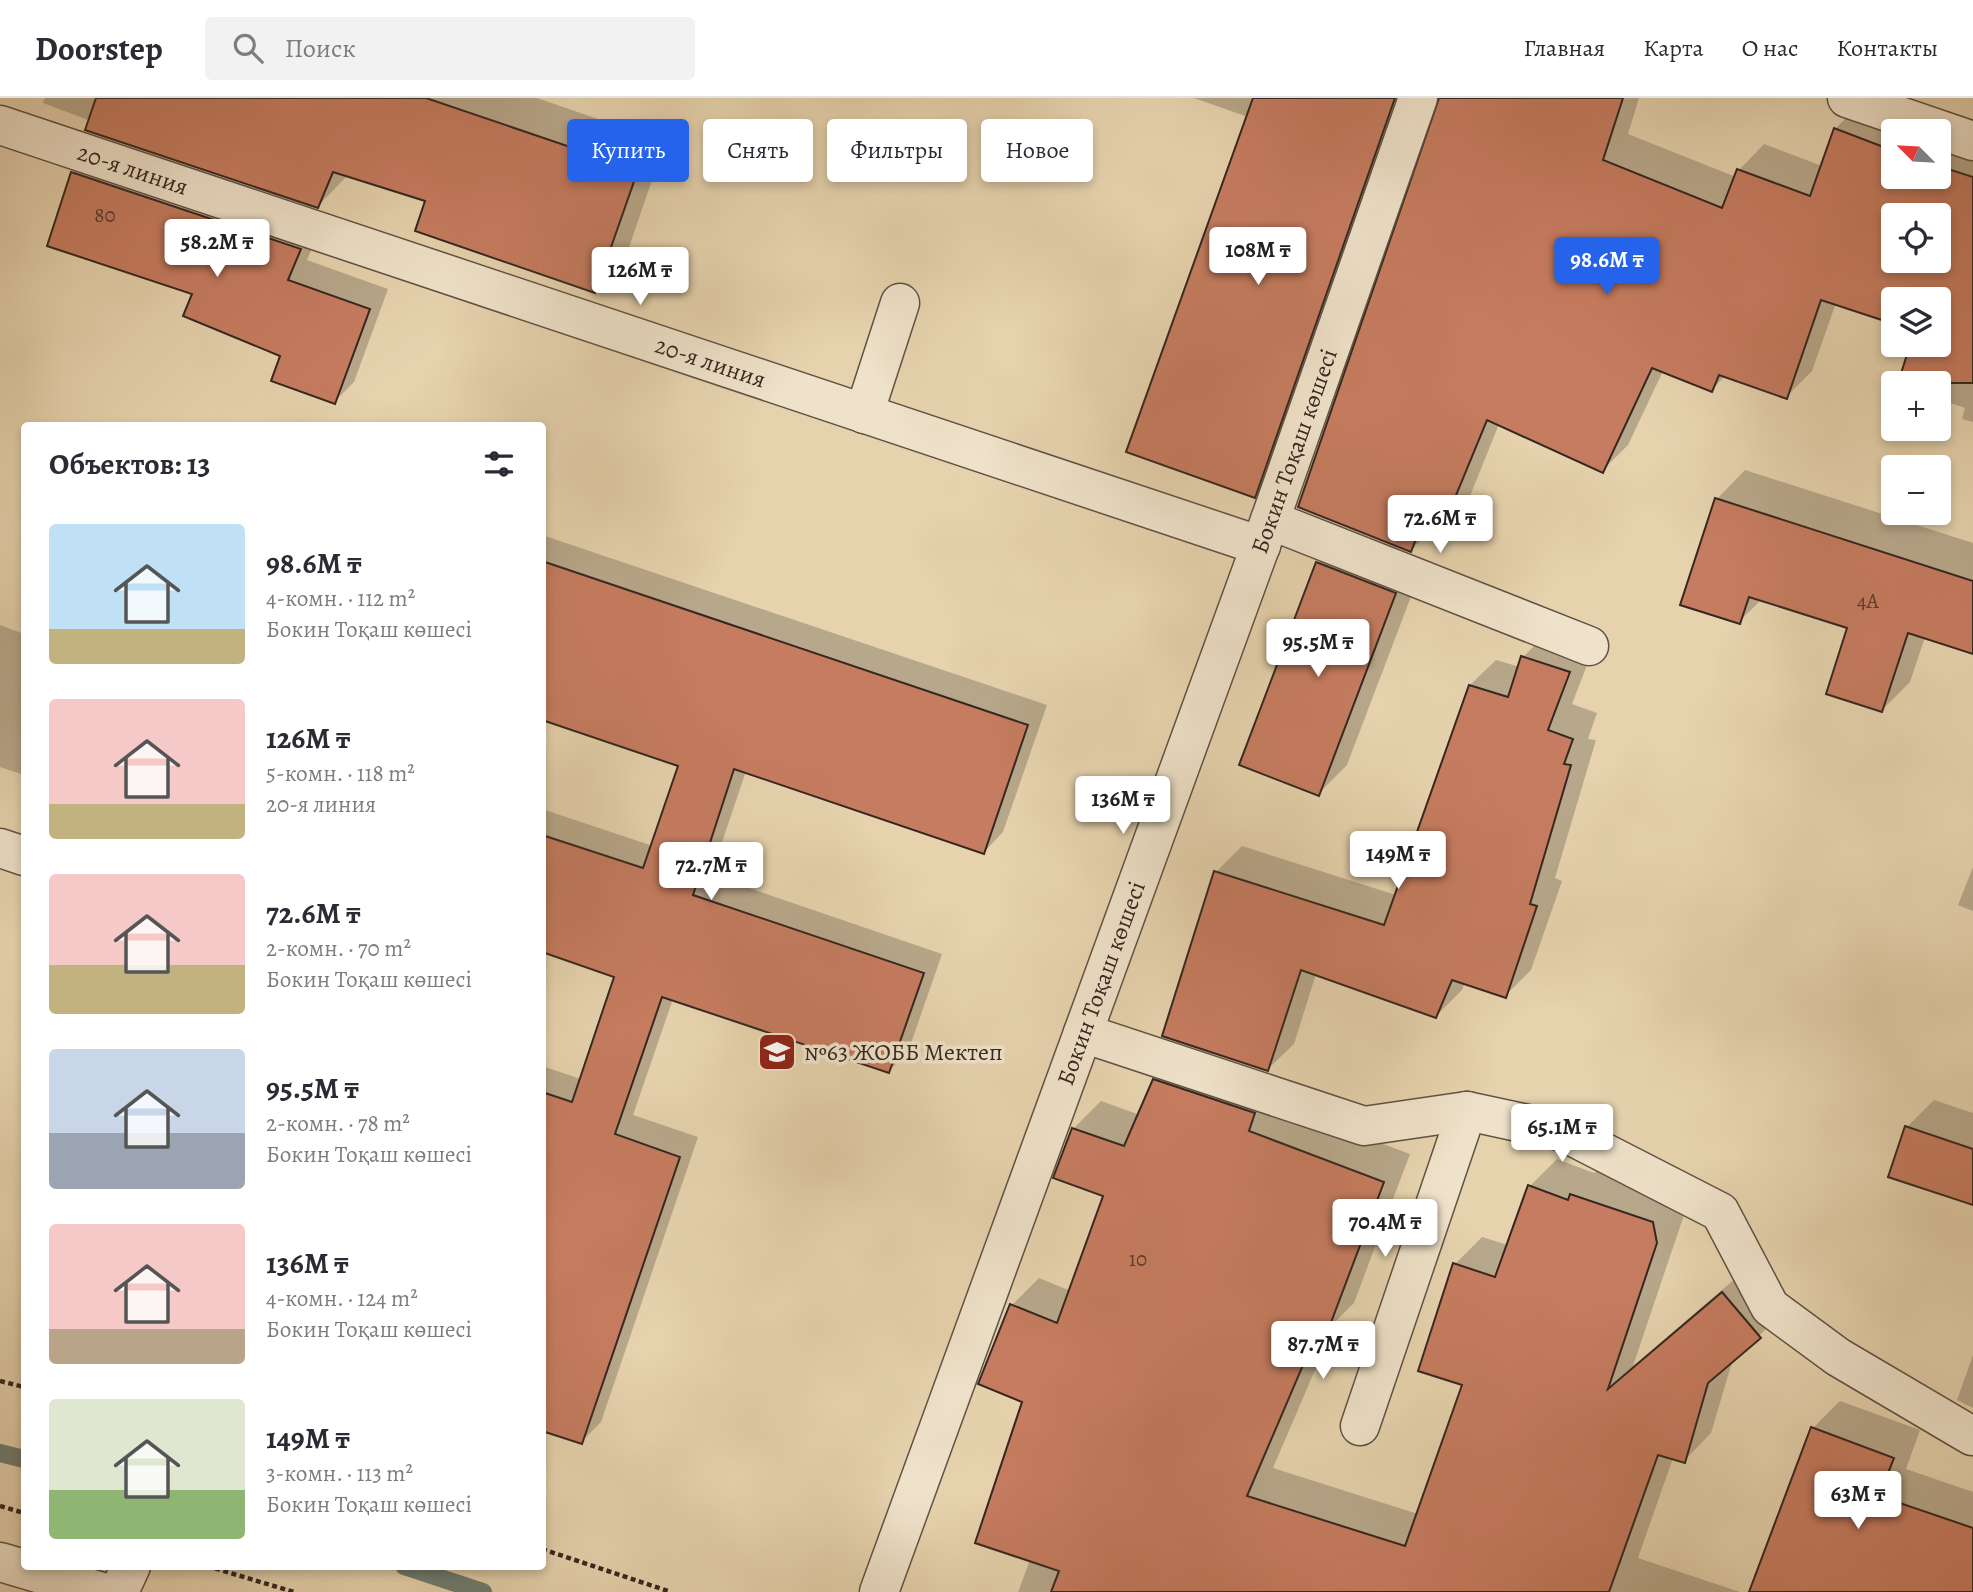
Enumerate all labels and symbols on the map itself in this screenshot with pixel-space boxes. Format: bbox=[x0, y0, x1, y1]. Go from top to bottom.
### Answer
north arrow bbox=[1881, 119, 1951, 189]
street label: 20-я линия bbox=[73, 136, 192, 203]
house number: 80 bbox=[94, 201, 116, 229]
pin: 58.2M ₸ bbox=[152, 220, 282, 279]
pin: 108M ₸ bbox=[1201, 228, 1315, 287]
pin: 98.6M ₸ bbox=[1542, 238, 1672, 297]
pin: 126M ₸ bbox=[583, 248, 697, 307]
street label: 20-я линия bbox=[651, 329, 770, 396]
street label: Бокин Тоқаш көшесі bbox=[1243, 344, 1345, 558]
pin: 72.6M ₸ bbox=[1375, 496, 1505, 555]
house number: 4А bbox=[1857, 587, 1880, 615]
pin: 95.5M ₸ bbox=[1253, 620, 1383, 679]
pin: 136M ₸ bbox=[1066, 776, 1180, 836]
pin: 149M ₸ bbox=[1341, 832, 1455, 891]
pin: 72.7M ₸ bbox=[646, 842, 776, 902]
street label: Бокин Тоқаш көшесі bbox=[1049, 877, 1153, 1090]
school or university icon: №63 ЖОББ Мектеп bbox=[756, 1031, 798, 1073]
place label: №63 ЖОББ Мектеп bbox=[804, 1036, 1003, 1068]
pin: 65.1M ₸ bbox=[1497, 1104, 1627, 1164]
pin: 70.4M ₸ bbox=[1320, 1200, 1450, 1259]
house number: 10 bbox=[1129, 1245, 1147, 1273]
pin: 87.7M ₸ bbox=[1258, 1322, 1388, 1381]
pin: 63M ₸ bbox=[1809, 1472, 1907, 1531]

